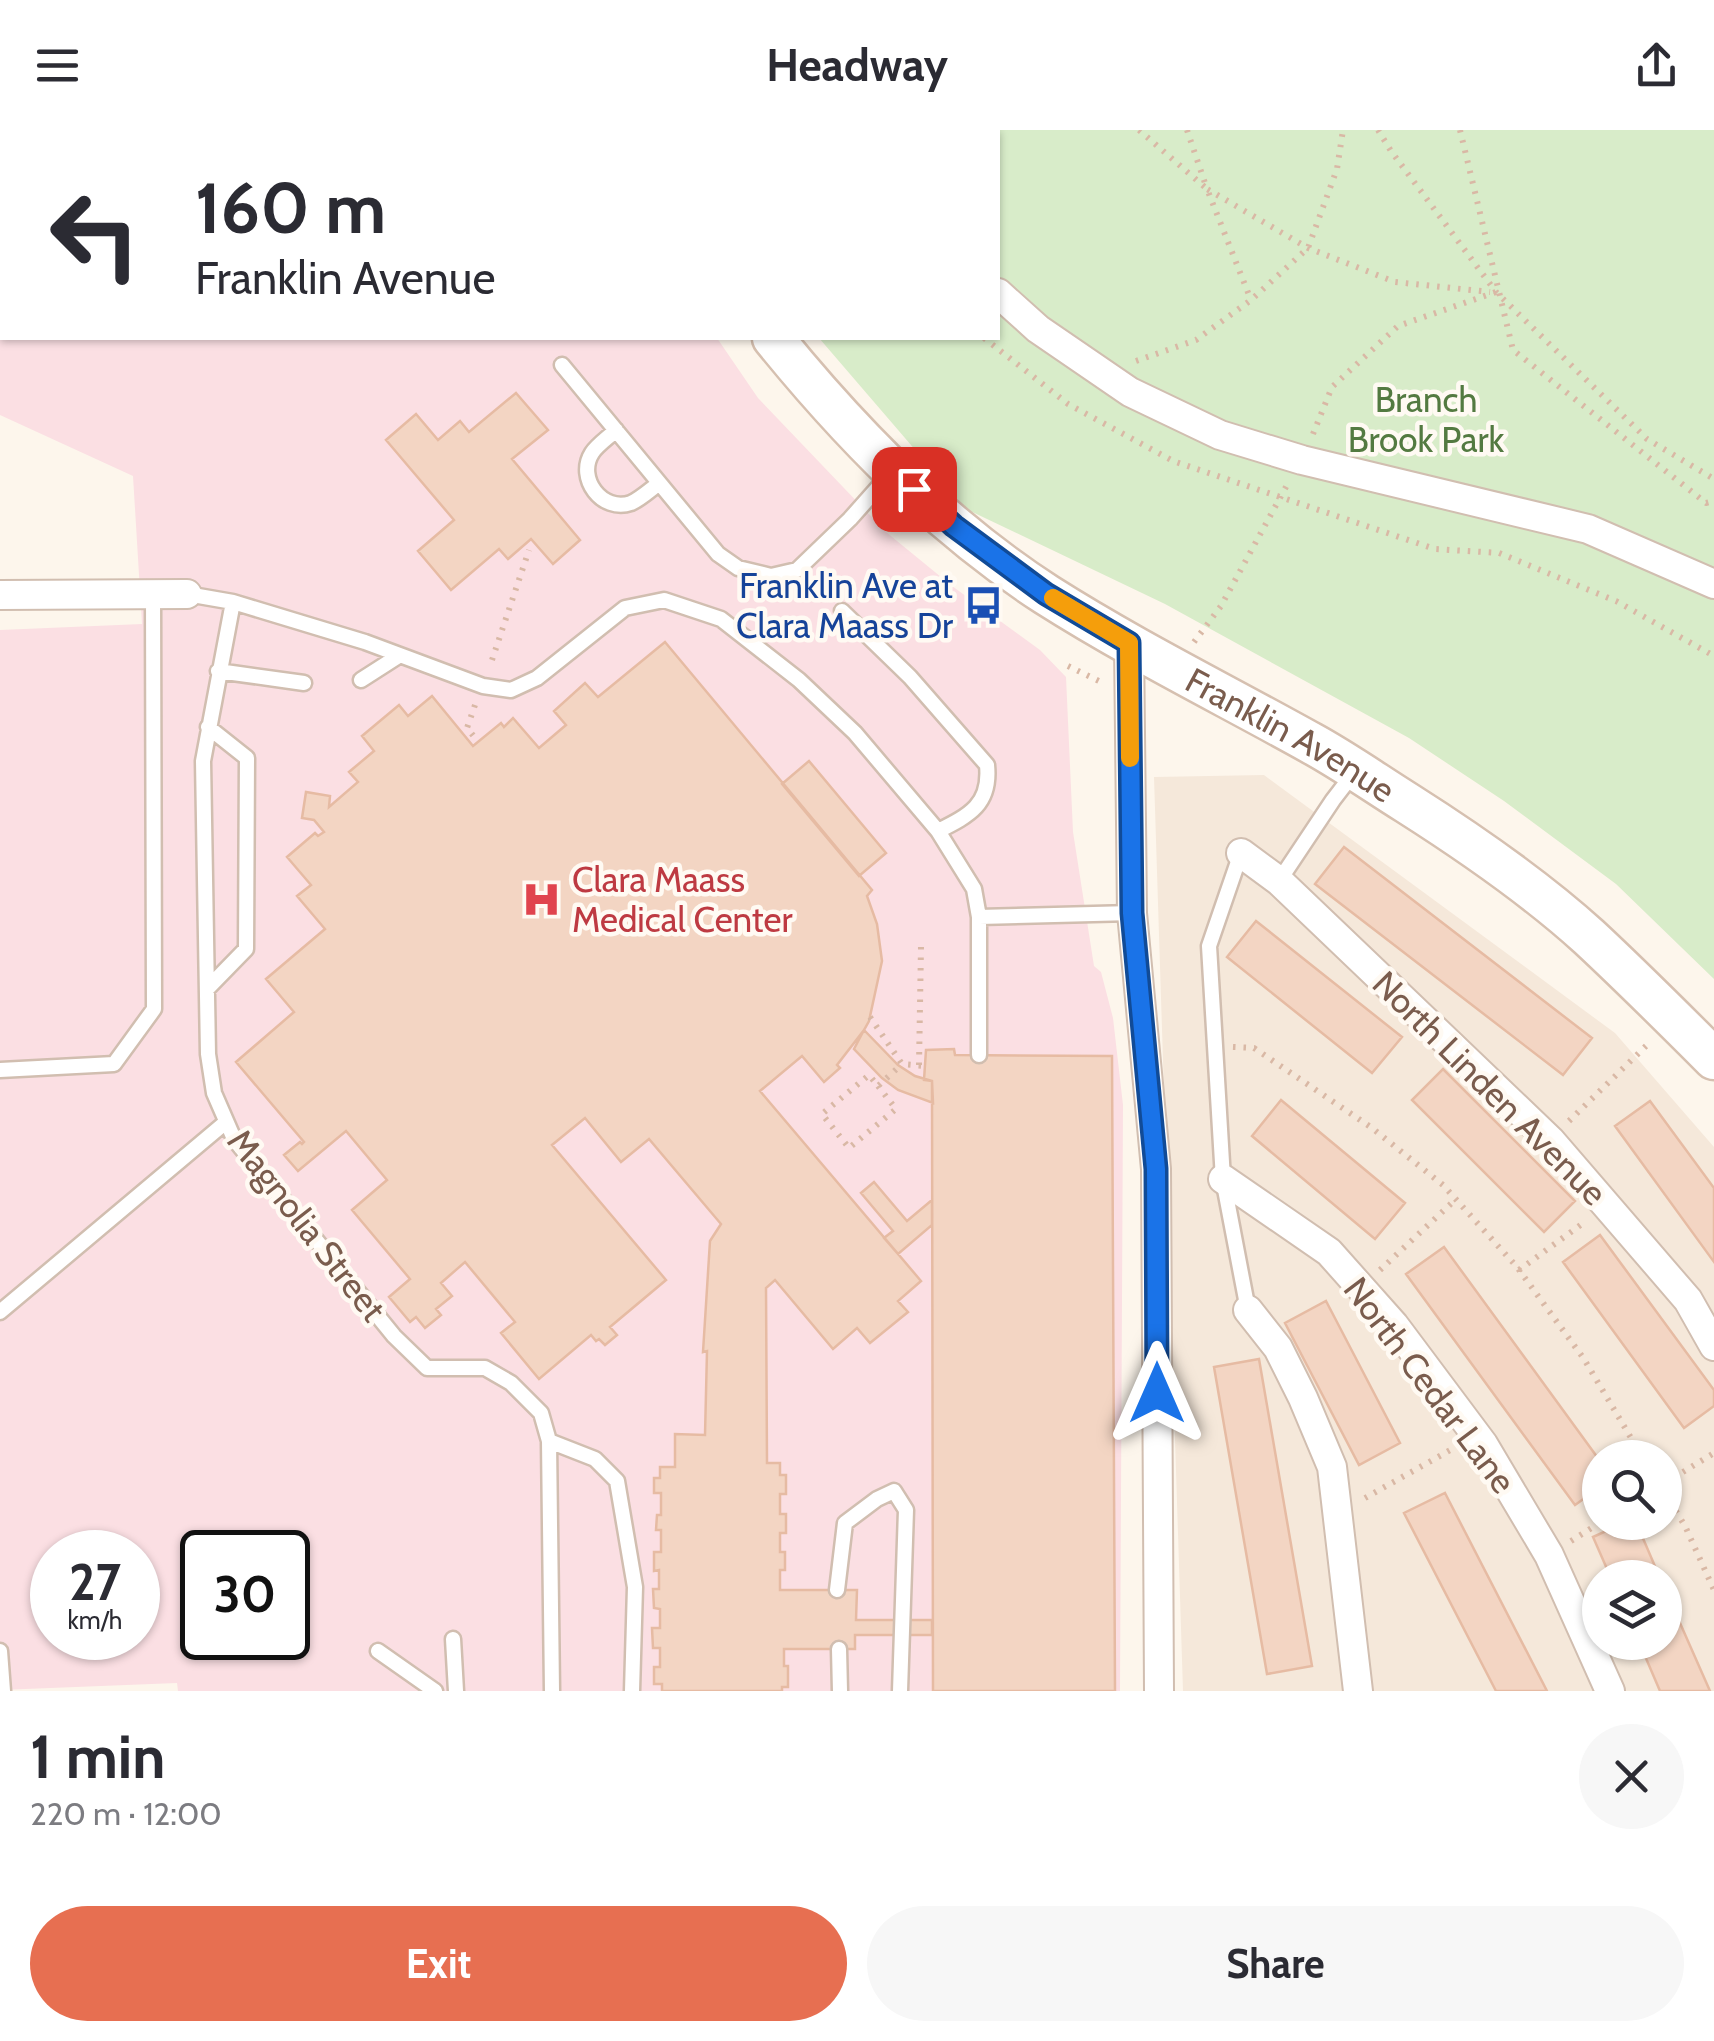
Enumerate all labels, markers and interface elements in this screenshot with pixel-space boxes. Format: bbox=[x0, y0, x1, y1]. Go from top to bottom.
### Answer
icon: menu bbox=[30, 38, 85, 93]
text: Headway bbox=[766, 38, 948, 92]
icon: share bbox=[1629, 38, 1684, 93]
text: 160 m bbox=[195, 165, 386, 251]
icon: left bbox=[30, 170, 160, 300]
text: Franklin Avenue bbox=[195, 251, 495, 305]
park label: Branch Brook Park bbox=[1348, 378, 1505, 461]
pin bbox=[872, 447, 957, 532]
icon: arrive bbox=[887, 462, 942, 517]
place label: Franklin Ave at Clara Maass Dr bbox=[736, 564, 953, 647]
bus stop icon: Franklin Ave at Clara Maass Dr bbox=[962, 584, 1004, 626]
street label: Franklin Avenue bbox=[1179, 658, 1403, 811]
place label: Clara Maass Medical Center bbox=[572, 858, 793, 941]
hospital icon: Clara Maass Medical Center bbox=[521, 878, 563, 920]
street label: North Linden Avenue bbox=[1364, 962, 1616, 1214]
street label: Magnolia Street bbox=[219, 1121, 395, 1330]
street label: North Cedar Lane bbox=[1335, 1269, 1525, 1501]
position arrow bbox=[1105, 1341, 1209, 1445]
map controls bbox=[1582, 1440, 1682, 1660]
button: search bbox=[1582, 1440, 1682, 1540]
speed limit sign: 30 bbox=[180, 1530, 310, 1660]
text: 27 bbox=[69, 1552, 121, 1613]
button: layers bbox=[1582, 1560, 1682, 1660]
text: km/h bbox=[68, 1605, 122, 1635]
text: 1 min bbox=[30, 1720, 165, 1793]
button: close bbox=[1579, 1724, 1684, 1829]
text: 220 m · 12:00 bbox=[30, 1794, 222, 1833]
button: Exit bbox=[30, 1906, 847, 2021]
button: Share bbox=[867, 1906, 1684, 2021]

